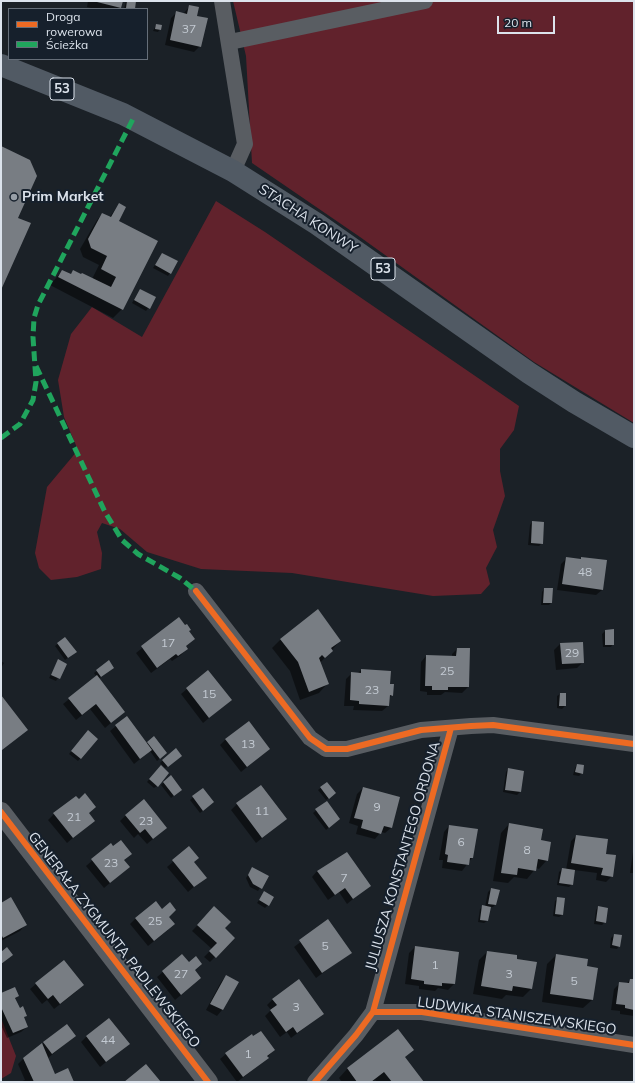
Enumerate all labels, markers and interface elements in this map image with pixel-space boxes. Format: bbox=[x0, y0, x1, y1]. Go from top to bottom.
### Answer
legend bbox=[8, 8, 148, 60]
scale bar bbox=[499, 8, 557, 34]
text: Droga rowerowa bbox=[46, 9, 102, 39]
text: 20 m bbox=[504, 15, 532, 30]
house number: 37 bbox=[182, 22, 196, 36]
text: Ścieżka bbox=[46, 37, 88, 52]
road number: 53 bbox=[50, 78, 74, 100]
street label: STACHA KONWY bbox=[256, 181, 360, 257]
place label: Prim Market bbox=[22, 189, 104, 205]
marker: Prim Market bbox=[9, 192, 19, 202]
road number: 53 bbox=[371, 258, 395, 280]
house number: 48 bbox=[578, 565, 592, 579]
house number: 17 bbox=[161, 636, 175, 650]
house number: 29 bbox=[565, 646, 579, 660]
house number: 25 bbox=[440, 664, 454, 678]
house number: 23 bbox=[365, 683, 379, 697]
house number: 15 bbox=[202, 687, 216, 701]
house number: 13 bbox=[241, 737, 255, 751]
street label: JULIUSZA KONSTANTEGO ORDONA bbox=[362, 740, 444, 972]
house number: 9 bbox=[373, 800, 381, 814]
house number: 11 bbox=[255, 804, 269, 818]
house number: 21 bbox=[67, 810, 81, 824]
house number: 23 bbox=[139, 814, 153, 828]
street label: GENERAŁA ZYGMUNTA PADLEWSKIEGO bbox=[25, 829, 203, 1051]
house number: 6 bbox=[457, 835, 465, 849]
house number: 8 bbox=[523, 843, 531, 857]
house number: 23 bbox=[104, 856, 118, 870]
house number: 7 bbox=[340, 871, 348, 885]
house number: 25 bbox=[148, 914, 162, 928]
house number: 5 bbox=[321, 939, 329, 953]
house number: 1 bbox=[431, 958, 439, 972]
house number: 27 bbox=[174, 967, 188, 981]
house number: 3 bbox=[505, 967, 513, 981]
house number: 5 bbox=[570, 974, 578, 988]
street label: LUDWIKA STANISZEWSKIEGO bbox=[417, 994, 617, 1038]
house number: 3 bbox=[292, 1000, 300, 1014]
house number: 44 bbox=[101, 1033, 115, 1047]
house number: 1 bbox=[244, 1047, 252, 1061]

